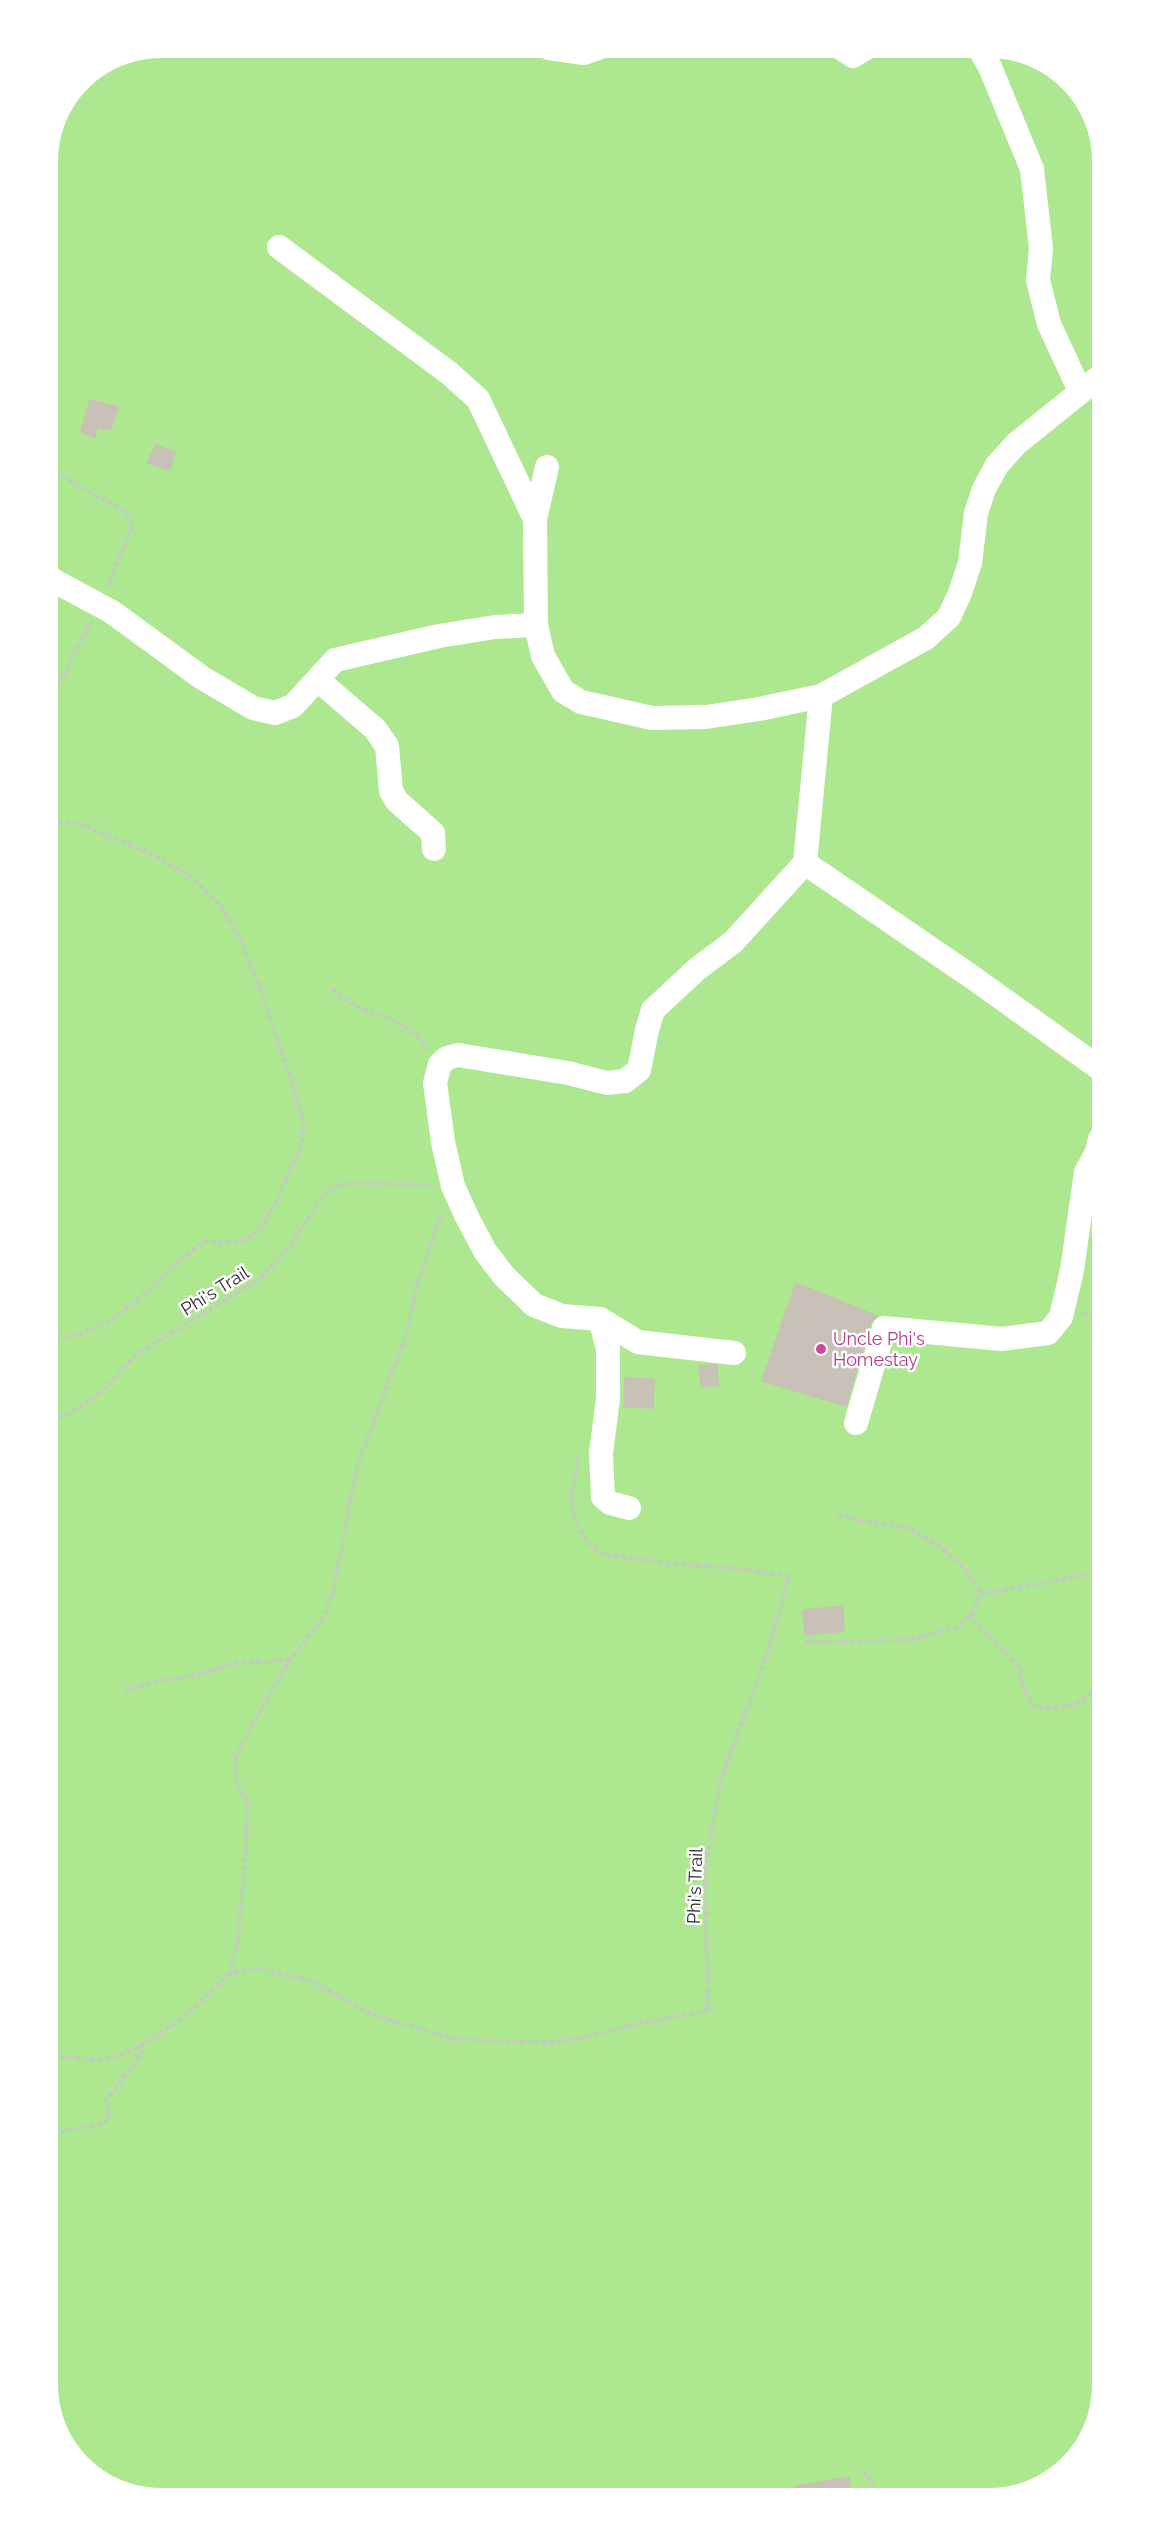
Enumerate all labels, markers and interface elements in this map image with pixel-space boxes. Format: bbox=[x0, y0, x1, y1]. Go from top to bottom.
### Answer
street label: Phi's Trail bbox=[177, 1261, 253, 1320]
place label: Uncle Phi's Homestay bbox=[833, 1328, 925, 1370]
marker: Uncle Phi's Homestay bbox=[814, 1342, 828, 1356]
street label: Phi's Trail bbox=[683, 1848, 706, 1924]

